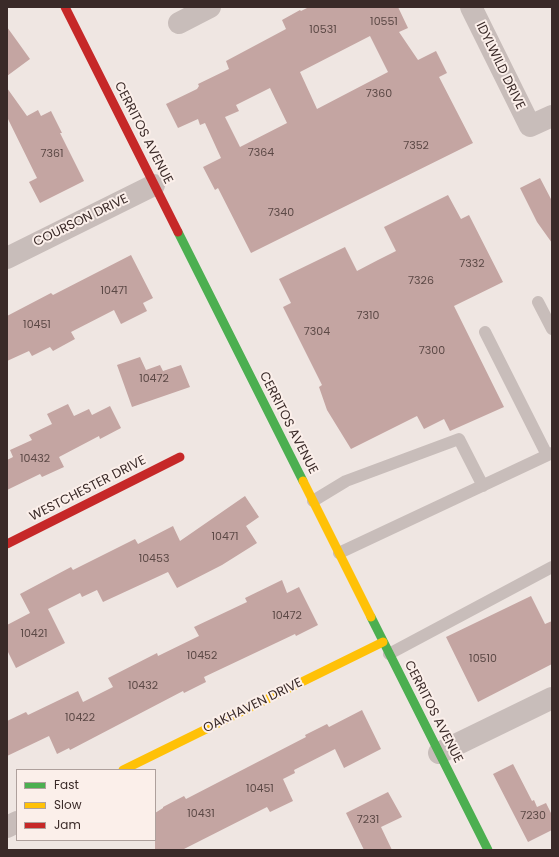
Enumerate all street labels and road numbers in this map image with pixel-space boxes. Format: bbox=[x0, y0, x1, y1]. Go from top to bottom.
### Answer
street label: IDYLWILD DRIVE bbox=[472, 20, 528, 112]
street label: CERRITOS AVENUE bbox=[110, 79, 176, 187]
street label: COURSON DRIVE bbox=[31, 191, 131, 251]
street label: CERRITOS AVENUE bbox=[255, 369, 321, 477]
street label: WESTCHESTER DRIVE bbox=[27, 453, 149, 525]
street label: CERRITOS AVENUE bbox=[400, 658, 466, 766]
street label: OAKHAVEN DRIVE bbox=[201, 675, 305, 737]

